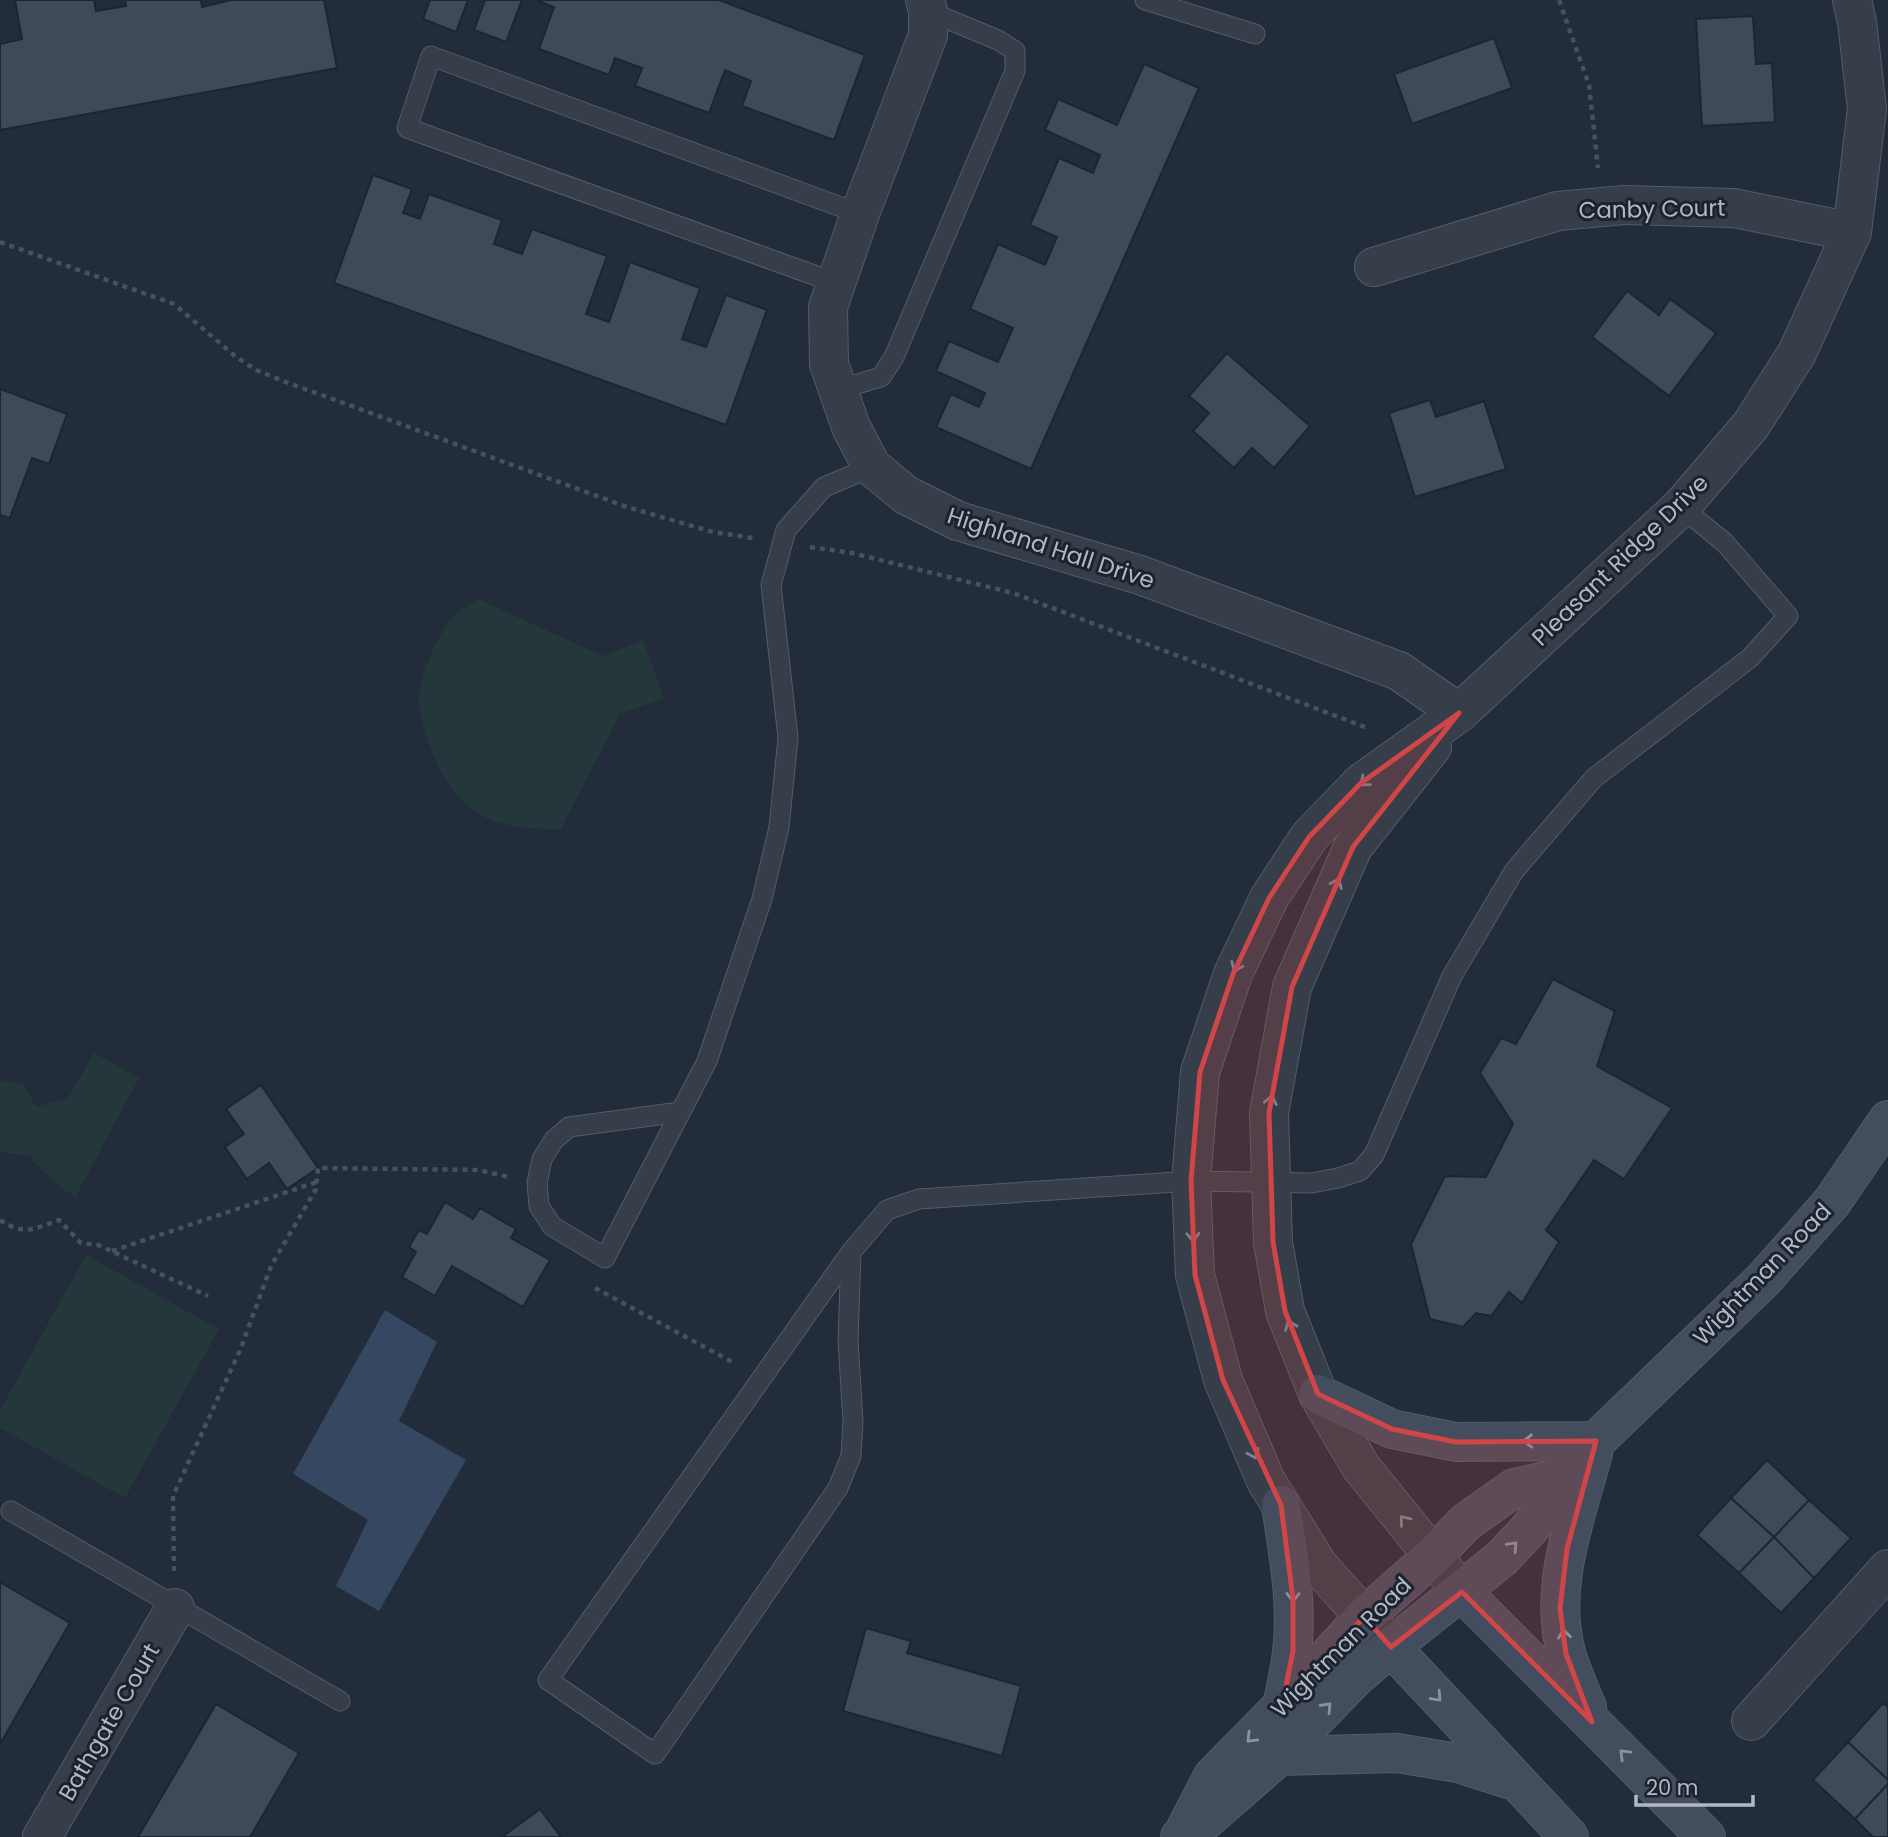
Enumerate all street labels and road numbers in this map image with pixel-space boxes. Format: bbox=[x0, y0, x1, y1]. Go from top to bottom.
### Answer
street label: Canby Court bbox=[1578, 192, 1726, 226]
street label: Pleasant Ridge Drive bbox=[1525, 467, 1715, 653]
street label: Highland Hall Drive bbox=[943, 499, 1159, 597]
street label: Wightman Road bbox=[1686, 1196, 1838, 1352]
street label: Wightman Road bbox=[1264, 1570, 1418, 1724]
street label: Bathgate Court bbox=[51, 1637, 167, 1807]

